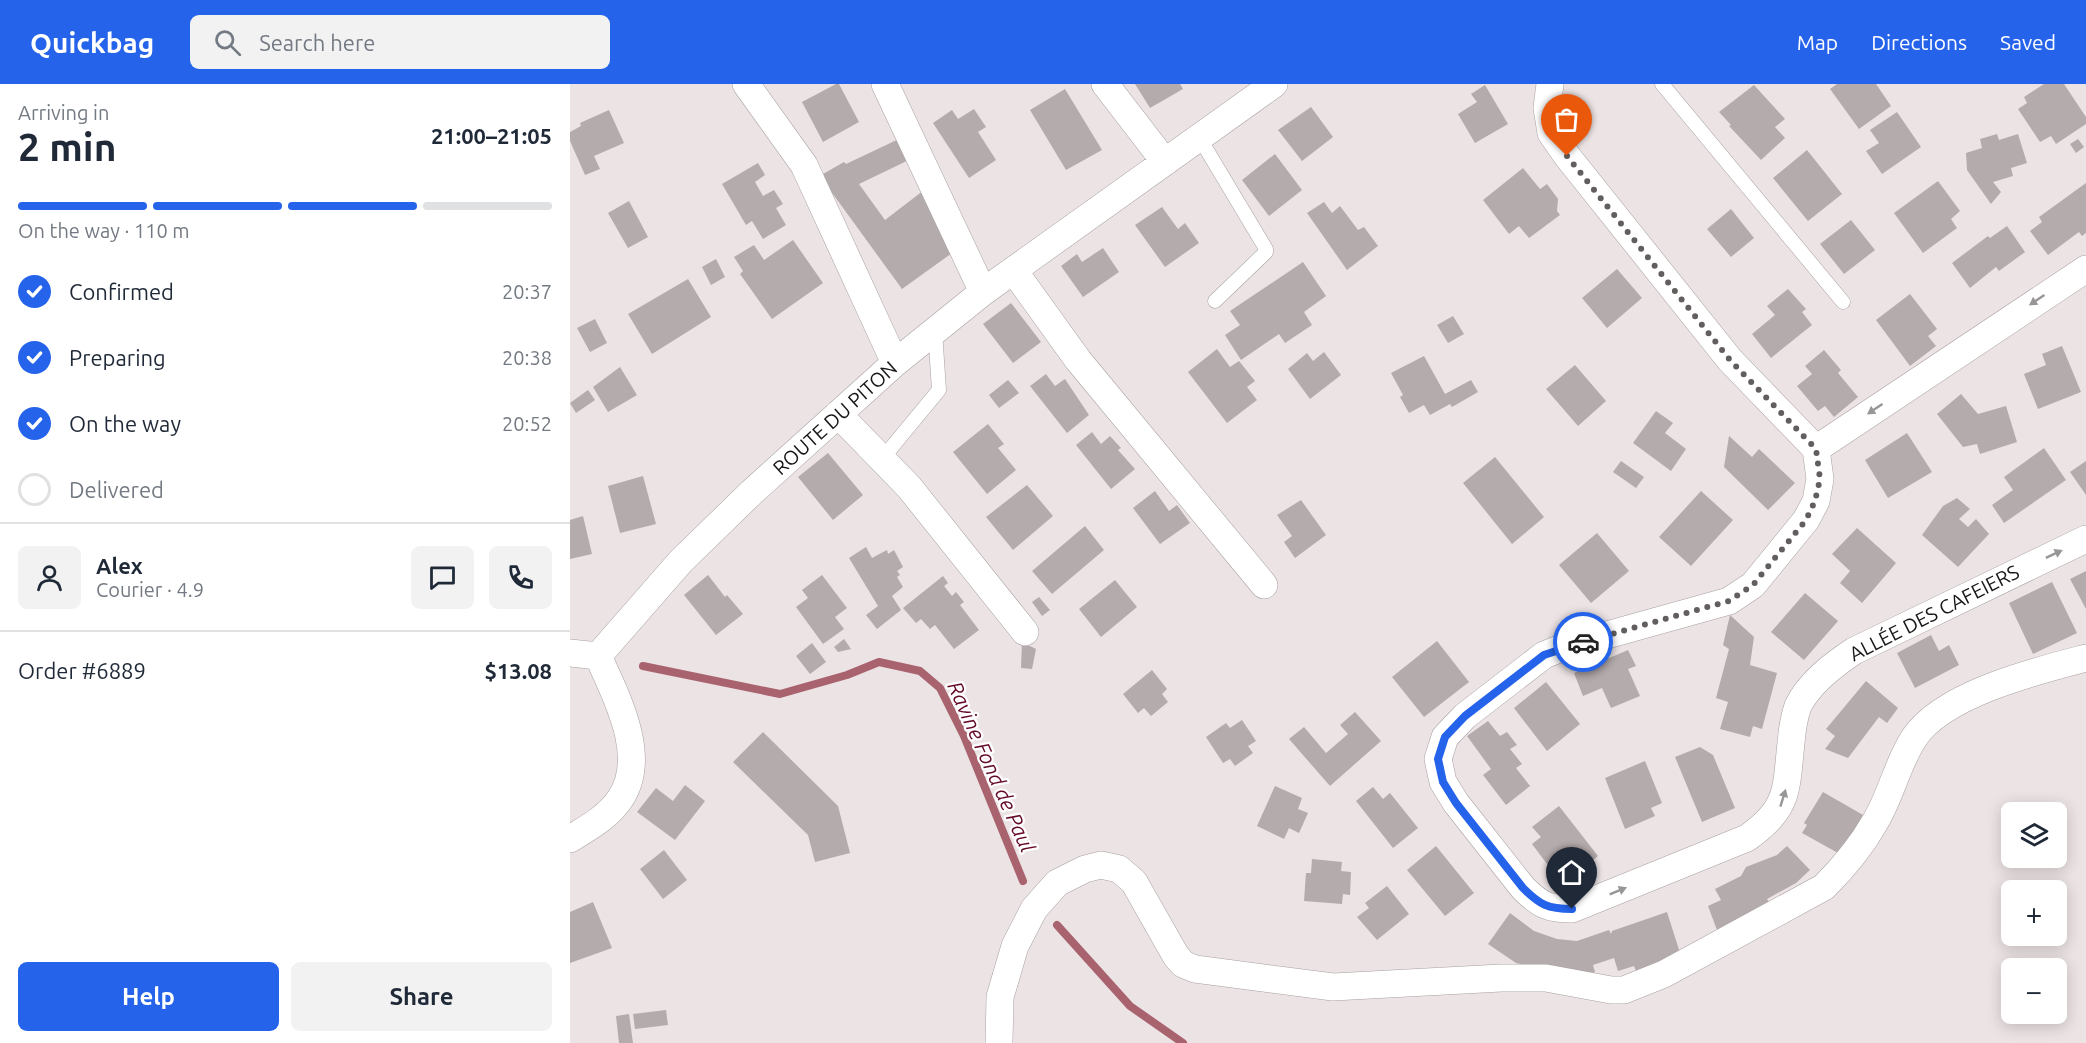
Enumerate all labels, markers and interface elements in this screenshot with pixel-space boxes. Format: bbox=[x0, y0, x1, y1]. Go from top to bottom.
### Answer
search box bbox=[190, 15, 610, 69]
icon: search bbox=[211, 26, 244, 59]
text: Quickbag bbox=[30, 27, 154, 58]
text: Search here bbox=[259, 30, 375, 55]
text: Map bbox=[1797, 30, 1838, 54]
text: Directions bbox=[1871, 30, 1967, 54]
text: Saved bbox=[2000, 30, 2056, 54]
pin bbox=[1541, 94, 1592, 156]
text: Arriving in bbox=[18, 101, 109, 124]
icon: bag bbox=[1550, 103, 1583, 136]
text: 21:00–21:05 bbox=[431, 123, 552, 148]
text: 2 min bbox=[18, 125, 117, 168]
text: On the way · 110 m bbox=[18, 219, 190, 242]
icon: check bbox=[18, 275, 51, 308]
text: Confirmed bbox=[69, 279, 174, 304]
text: 20:37 bbox=[502, 280, 552, 303]
one-way arrow bbox=[2029, 294, 2045, 306]
icon: check bbox=[18, 341, 51, 374]
text: Preparing bbox=[69, 345, 166, 370]
text: 20:38 bbox=[502, 346, 552, 369]
street label: ROUTE DU PITON bbox=[768, 356, 901, 479]
one-way arrow bbox=[1868, 403, 1884, 415]
icon: check bbox=[18, 407, 51, 440]
text: On the way bbox=[69, 411, 181, 436]
text: 20:52 bbox=[502, 412, 552, 435]
text: Delivered bbox=[69, 477, 164, 502]
button: person bbox=[18, 546, 81, 609]
button: chat bbox=[411, 546, 474, 609]
button: phone bbox=[489, 546, 552, 609]
one-way arrow bbox=[2045, 550, 2062, 559]
text: Alex bbox=[96, 553, 143, 578]
street label: ALLÉE DES CAFEIERS bbox=[1845, 560, 2023, 665]
text: Courier · 4.9 bbox=[96, 578, 204, 601]
courier bbox=[1553, 612, 1613, 672]
icon: car bbox=[1567, 626, 1600, 659]
text: Order #6889 bbox=[18, 658, 146, 683]
text: $13.08 bbox=[485, 658, 552, 683]
water label: Ravine Fond de Paul bbox=[943, 677, 1040, 856]
one-way arrow bbox=[1779, 789, 1788, 807]
map controls bbox=[2001, 802, 2067, 1024]
button: layers bbox=[2001, 802, 2067, 868]
pin bbox=[1546, 847, 1597, 909]
icon: home bbox=[1555, 856, 1588, 889]
button: + bbox=[2001, 880, 2067, 946]
one-way arrow bbox=[1609, 886, 1627, 895]
button: − bbox=[2001, 958, 2067, 1024]
button: Help bbox=[18, 962, 279, 1031]
button: Share bbox=[291, 962, 552, 1031]

